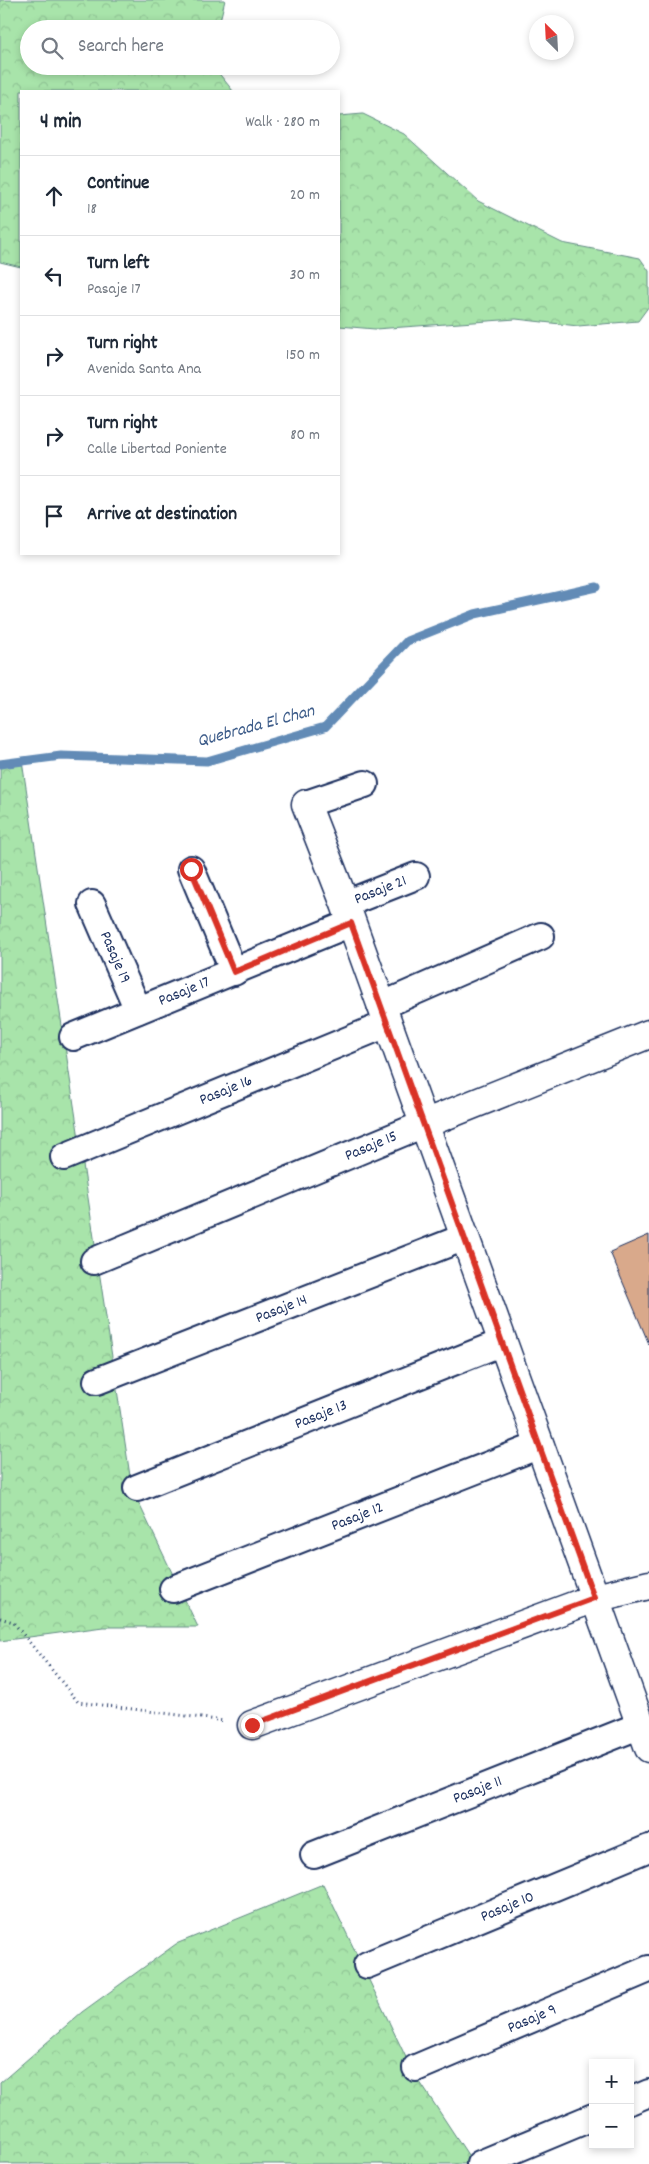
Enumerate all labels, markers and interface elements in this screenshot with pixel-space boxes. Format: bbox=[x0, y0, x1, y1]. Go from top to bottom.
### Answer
north arrow bbox=[529, 15, 574, 60]
search box bbox=[20, 20, 340, 75]
icon: search bbox=[38, 34, 66, 62]
text: Search here bbox=[78, 34, 164, 61]
text: 4 min bbox=[40, 108, 82, 138]
text: Walk · 280 m bbox=[245, 111, 320, 134]
text: Continue bbox=[87, 171, 149, 198]
icon: ahead bbox=[40, 182, 68, 210]
text: 20 m bbox=[290, 184, 320, 207]
text: 18 bbox=[87, 198, 97, 221]
text: Turn left bbox=[87, 251, 150, 278]
icon: left bbox=[40, 262, 68, 290]
text: 30 m bbox=[290, 264, 320, 287]
text: Pasaje 17 bbox=[87, 278, 141, 301]
text: Turn right bbox=[87, 331, 158, 358]
icon: right bbox=[40, 342, 68, 370]
text: 150 m bbox=[286, 344, 320, 367]
text: Avenida Santa Ana bbox=[87, 358, 201, 381]
text: Turn right bbox=[87, 411, 158, 438]
icon: right bbox=[40, 422, 68, 450]
text: 80 m bbox=[290, 424, 320, 447]
text: Calle Libertad Poniente bbox=[87, 438, 227, 461]
icon: arrive bbox=[40, 502, 68, 530]
text: Arrive at destination bbox=[87, 502, 237, 529]
water label: Quebrada El Chan bbox=[195, 699, 318, 755]
route start bbox=[180, 858, 203, 881]
street label: Pasaje 21 bbox=[351, 869, 410, 911]
street label: Pasaje 19 bbox=[94, 927, 137, 987]
street label: Pasaje 17 bbox=[155, 971, 213, 1012]
street label: Pasaje 16 bbox=[196, 1069, 256, 1112]
street label: Pasaje 15 bbox=[341, 1125, 401, 1167]
street label: Pasaje 14 bbox=[252, 1288, 311, 1329]
street label: Pasaje 13 bbox=[291, 1394, 351, 1435]
street label: Pasaje 12 bbox=[328, 1496, 387, 1537]
route end bbox=[241, 1714, 264, 1737]
street label: Pasaje 11 bbox=[450, 1770, 505, 1810]
street label: Pasaje 10 bbox=[477, 1885, 538, 1928]
street label: Pasaje 9 bbox=[504, 1998, 560, 2039]
map controls bbox=[589, 2059, 634, 2149]
button: + bbox=[589, 2059, 634, 2104]
button: − bbox=[589, 2104, 634, 2149]

